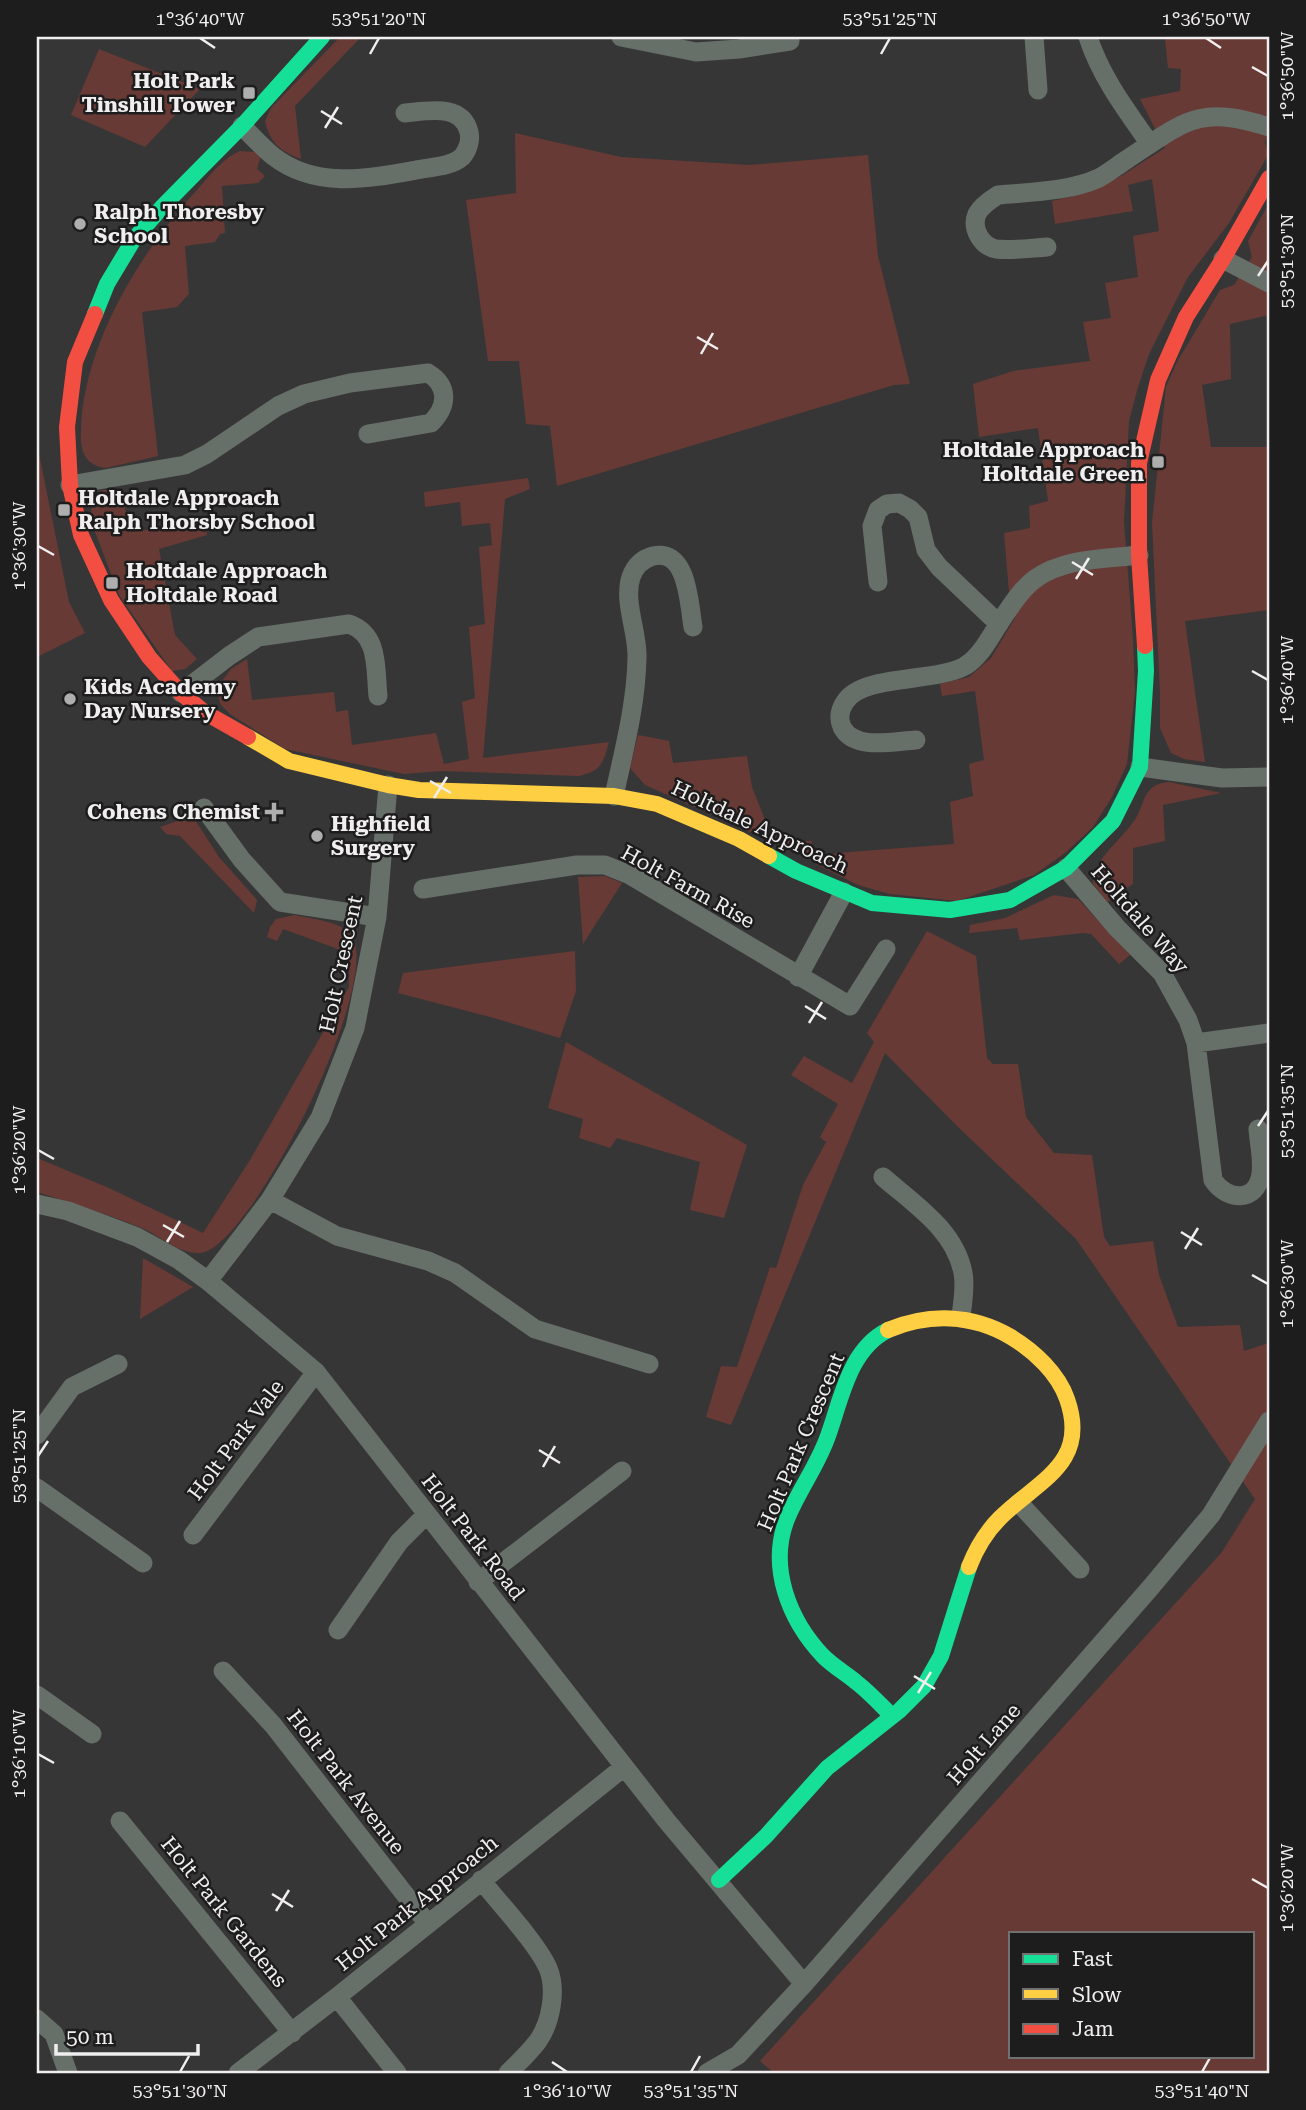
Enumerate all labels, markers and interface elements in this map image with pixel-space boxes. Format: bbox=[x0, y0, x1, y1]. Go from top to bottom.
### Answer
text: 1°36'40"W bbox=[156, 8, 245, 29]
text: 53°51'20"N bbox=[332, 8, 426, 29]
text: 53°51'25"N bbox=[843, 8, 937, 29]
text: 1°36'50"W bbox=[1162, 8, 1251, 29]
text: 1°36'50"W bbox=[1276, 31, 1297, 120]
place label: Holt Park Tinshill Tower bbox=[82, 69, 235, 117]
marker: Holt Park Tinshill Tower bbox=[241, 85, 257, 101]
place label: Ralph Thoresby School bbox=[94, 200, 264, 248]
text: 53°51'30"N bbox=[1276, 214, 1297, 308]
marker: Ralph Thoresby School bbox=[72, 216, 88, 232]
place label: Holtdale Approach Holtdale Green bbox=[943, 438, 1144, 486]
marker: Holtdale Approach Holtdale Green bbox=[1150, 454, 1166, 470]
place label: Holtdale Approach Ralph Thorsby School bbox=[78, 486, 315, 534]
text: 1°36'30"W bbox=[8, 501, 29, 590]
marker: Holtdale Approach Ralph Thorsby School bbox=[56, 502, 72, 518]
place label: Holtdale Approach Holtdale Road bbox=[126, 559, 327, 607]
marker: Holtdale Approach Holtdale Road bbox=[104, 575, 120, 591]
text: 1°36'40"W bbox=[1276, 635, 1297, 724]
place label: Kids Academy Day Nursery bbox=[84, 675, 236, 723]
marker: Kids Academy Day Nursery bbox=[62, 691, 78, 707]
street label: Holtdale Approach bbox=[668, 776, 853, 879]
place label: Cohens Chemist bbox=[87, 800, 260, 824]
marker: Cohens Chemist bbox=[266, 804, 282, 820]
place label: Highfield Surgery bbox=[331, 812, 430, 860]
marker: Highfield Surgery bbox=[309, 828, 325, 844]
street label: Holt Farm Rise bbox=[617, 840, 759, 934]
street label: Holtdale Way bbox=[1086, 860, 1194, 979]
street label: Holt Crescent bbox=[315, 893, 367, 1035]
text: 53°51'35"N bbox=[1276, 1064, 1297, 1158]
text: 1°36'20"W bbox=[8, 1105, 29, 1194]
text: 1°36'30"W bbox=[1276, 1239, 1297, 1328]
street label: Holt Park Crescent bbox=[753, 1349, 849, 1535]
street label: Holt Park Vale bbox=[183, 1375, 289, 1505]
text: 53°51'25"N bbox=[8, 1409, 29, 1503]
street label: Holt Park Road bbox=[416, 1469, 530, 1605]
street label: Holt Lane bbox=[942, 1699, 1026, 1789]
street label: Holt Park Avenue bbox=[282, 1705, 410, 1859]
text: 1°36'10"W bbox=[8, 1709, 29, 1798]
street label: Holt Park Approach bbox=[331, 1830, 503, 1976]
street label: Holt Park Gardens bbox=[156, 1832, 292, 1992]
text: 1°36'20"W bbox=[1276, 1843, 1297, 1932]
legend bbox=[1009, 1932, 1254, 2058]
text: Fast bbox=[1072, 1947, 1113, 1971]
text: Slow bbox=[1072, 1983, 1122, 2007]
scale bar bbox=[56, 2012, 198, 2056]
text: Jam bbox=[1072, 2017, 1114, 2041]
text: 50 m bbox=[66, 2025, 114, 2049]
text: 53°51'30"N bbox=[133, 2080, 227, 2101]
text: 1°36'10"W bbox=[523, 2080, 612, 2101]
text: 53°51'35"N bbox=[644, 2080, 738, 2101]
text: 53°51'40"N bbox=[1155, 2080, 1249, 2101]

